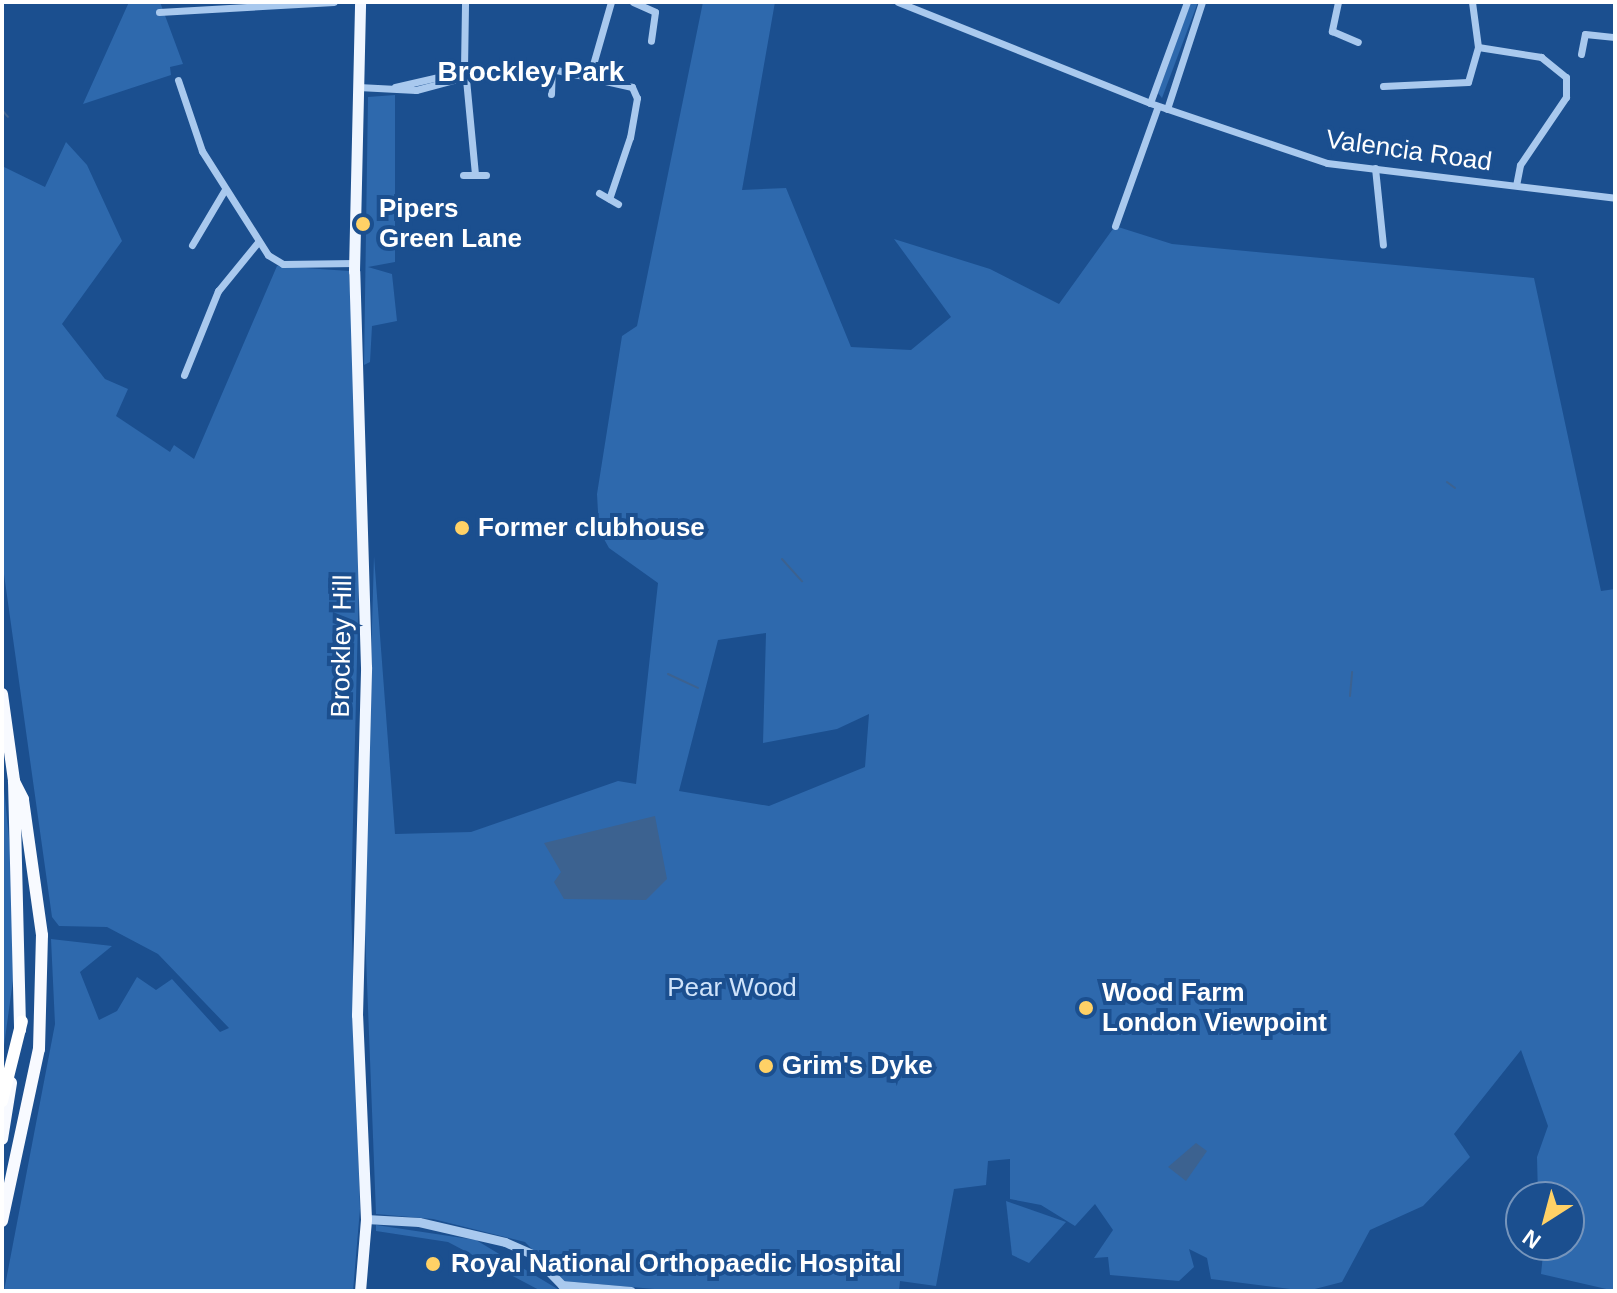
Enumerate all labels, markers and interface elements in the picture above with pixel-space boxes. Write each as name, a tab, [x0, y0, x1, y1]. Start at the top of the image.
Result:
district label: Brockley Park	[438, 55, 624, 89]
street label: Valencia Road	[1324, 124, 1494, 178]
place label: Pipers Green Lane	[379, 193, 522, 254]
marker: Pipers Green Lane	[354, 215, 372, 233]
place label: Former clubhouse	[478, 512, 705, 544]
marker: Former clubhouse	[453, 519, 471, 537]
street label: Brockley Hill	[325, 574, 359, 718]
park label: Pear Wood	[667, 972, 797, 1004]
place label: Wood Farm London Viewpoint	[1102, 977, 1327, 1038]
marker: Wood Farm London Viewpoint	[1077, 999, 1095, 1017]
place label: Grim's Dyke	[782, 1050, 933, 1082]
marker: Grim's Dyke	[757, 1057, 775, 1075]
north arrow	[1505, 1181, 1585, 1261]
text: N	[1518, 1224, 1546, 1254]
place label: Royal National Orthopaedic Hospital	[451, 1248, 902, 1280]
marker: Royal National Orthopaedic Hospital	[422, 1253, 444, 1275]

